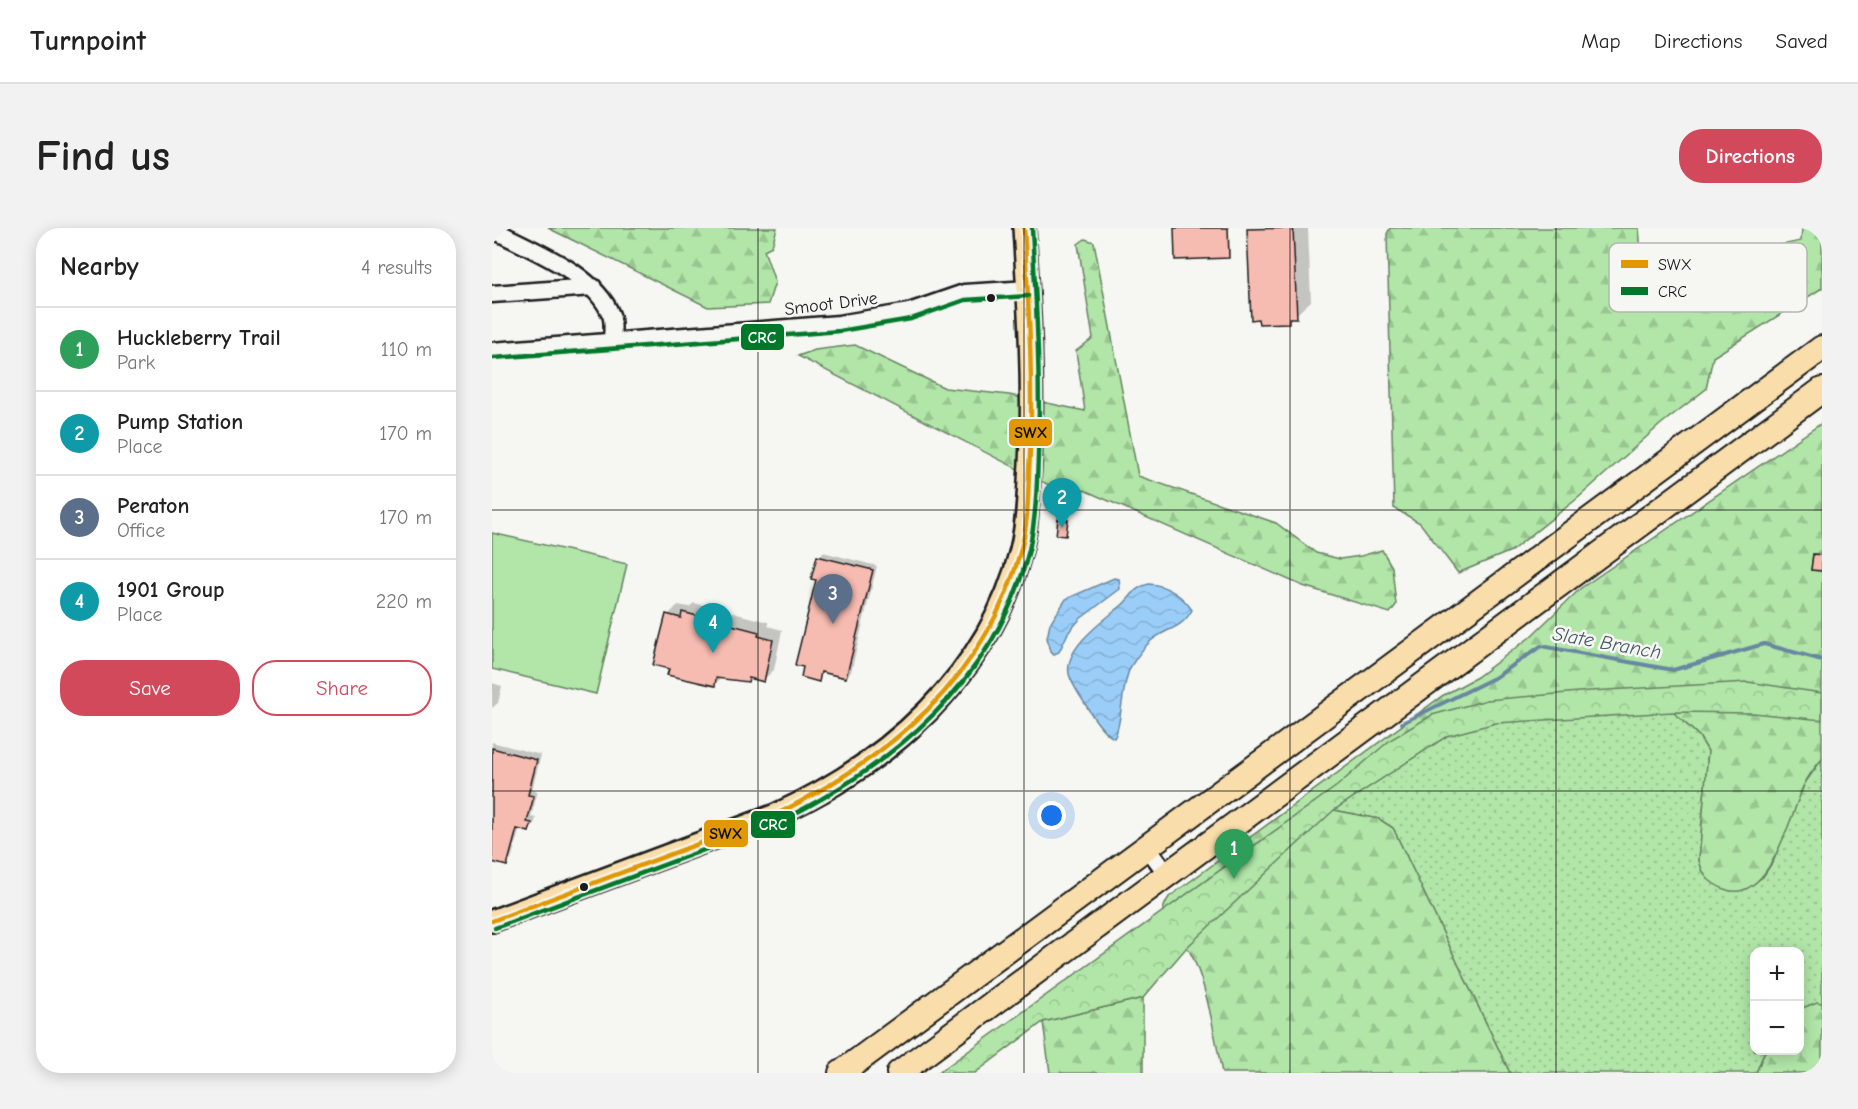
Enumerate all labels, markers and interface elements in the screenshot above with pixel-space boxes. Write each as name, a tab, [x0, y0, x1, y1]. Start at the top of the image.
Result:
text: Turnpoint	[30, 25, 146, 57]
text: Map	[1581, 29, 1621, 53]
text: Directions	[1654, 29, 1743, 53]
text: Saved	[1776, 29, 1828, 53]
button: Directions	[1679, 129, 1822, 183]
text: Find us	[36, 132, 170, 181]
legend	[1609, 243, 1807, 312]
text: Nearby	[60, 252, 139, 282]
text: 4 results	[361, 256, 432, 279]
text: SWX	[1658, 256, 1692, 274]
text: CRC	[1658, 283, 1687, 301]
street label: Smoot Drive	[783, 288, 879, 320]
unlabelled marker	[985, 292, 997, 304]
line badge: CRC	[740, 323, 785, 351]
text: Huckleberry Trail	[117, 325, 281, 351]
text: CRC	[748, 329, 777, 347]
text: 1	[76, 338, 83, 361]
text: 110 m	[381, 338, 432, 361]
text: Park	[117, 351, 155, 374]
text: Pump Station	[117, 409, 243, 435]
line badge: SWX	[1008, 418, 1053, 447]
text: 2	[75, 422, 84, 445]
text: 170 m	[379, 422, 432, 445]
text: SWX	[1014, 424, 1048, 442]
text: Place	[117, 435, 163, 458]
pin: 2	[1042, 478, 1082, 528]
text: Peraton	[117, 493, 189, 519]
text: 3	[75, 506, 84, 529]
text: 170 m	[379, 506, 432, 529]
text: Office	[117, 519, 165, 542]
pin: 3	[814, 574, 852, 624]
text: 1901 Group	[117, 577, 225, 603]
text: 4	[75, 590, 84, 613]
text: 220 m	[376, 590, 432, 613]
text: Place	[117, 603, 163, 626]
pin: 4	[694, 604, 732, 653]
water label: Slate Branch	[1551, 622, 1663, 664]
button: Save	[60, 660, 240, 716]
button: Share	[252, 660, 432, 716]
your location	[1037, 801, 1066, 830]
line badge: CRC	[750, 810, 796, 839]
text: CRC	[759, 816, 788, 834]
line badge: SWX	[703, 819, 749, 848]
text: SWX	[709, 825, 743, 843]
pin: 1	[1214, 830, 1254, 879]
unlabelled marker	[578, 881, 590, 893]
map controls	[1750, 947, 1804, 1055]
button: +	[1750, 947, 1804, 1001]
button: −	[1750, 1001, 1804, 1055]

